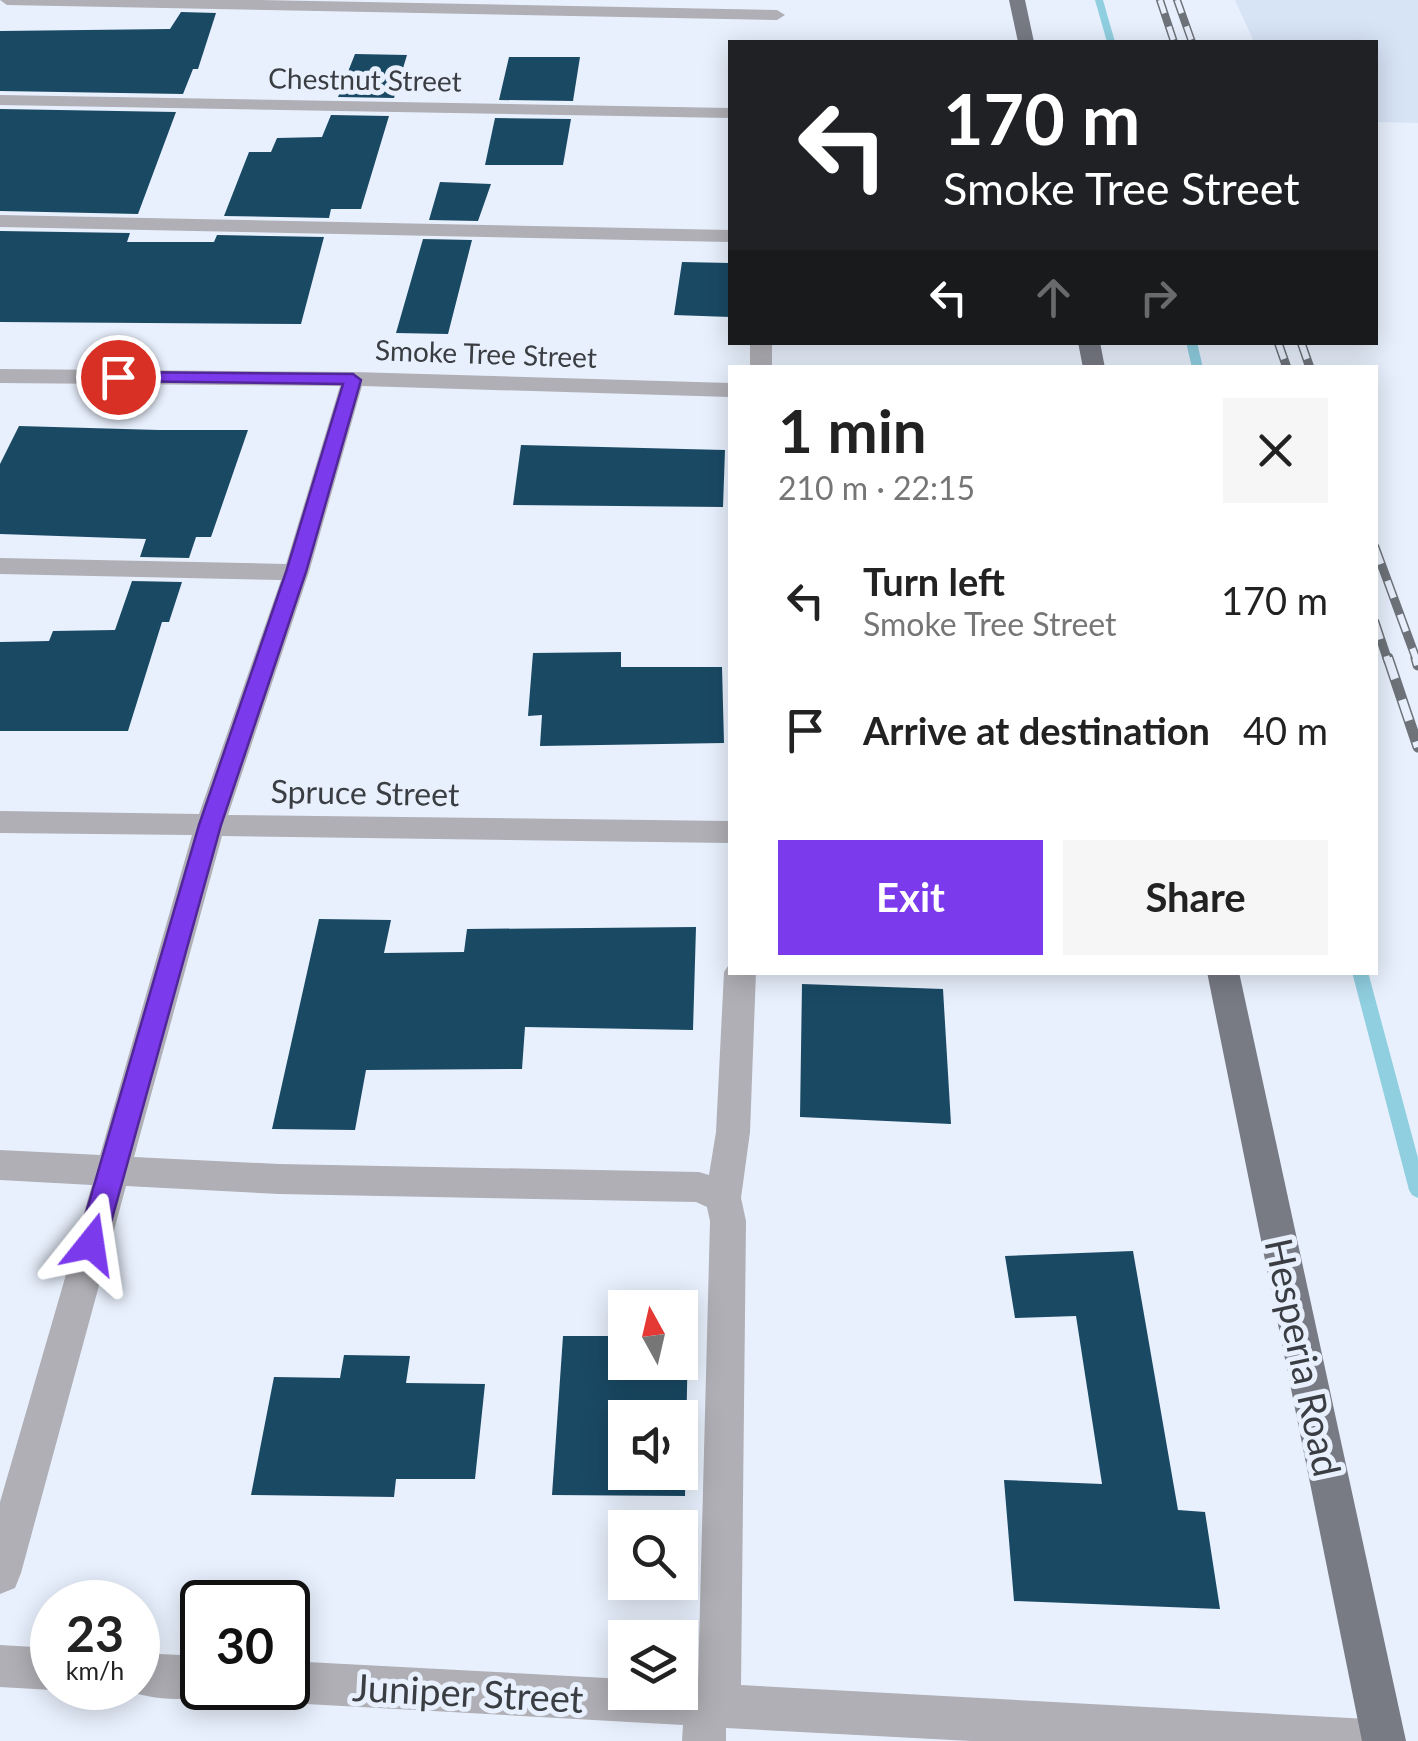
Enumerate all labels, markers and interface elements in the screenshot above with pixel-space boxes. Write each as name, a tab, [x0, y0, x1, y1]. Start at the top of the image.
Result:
street label: Chestnut Street	[268, 60, 462, 98]
text: 170 m	[943, 76, 1140, 160]
icon: left	[778, 80, 908, 210]
text: Smoke Tree Street	[943, 161, 1300, 215]
icon: left	[921, 270, 976, 325]
icon: ahead	[1026, 270, 1081, 325]
icon: right	[1131, 270, 1186, 325]
street label: Smoke Tree Street	[375, 332, 597, 374]
pin	[76, 335, 161, 420]
icon: arrive	[91, 350, 146, 405]
text: 1 min	[778, 394, 927, 466]
button: close	[1223, 398, 1328, 503]
text: 210 m · 22:15	[778, 468, 975, 507]
text: Turn left	[863, 558, 1005, 604]
icon: left	[778, 573, 833, 628]
text: 170 m	[1221, 577, 1328, 623]
text: Smoke Tree Street	[863, 604, 1117, 643]
icon: arrive	[778, 703, 833, 758]
text: Arrive at destination	[863, 707, 1210, 753]
text: 40 m	[1243, 707, 1328, 753]
street label: Spruce Street	[270, 771, 460, 813]
button: Exit	[778, 840, 1043, 955]
button: Share	[1063, 840, 1328, 955]
position arrow	[39, 1192, 143, 1296]
street label: Hesperia Road	[1256, 1234, 1352, 1480]
north arrow	[608, 1290, 698, 1380]
map controls	[608, 1290, 698, 1710]
button: sound	[608, 1400, 698, 1490]
button: search	[608, 1510, 698, 1600]
speed limit sign: 30	[180, 1580, 310, 1710]
text: 23	[66, 1603, 124, 1663]
button: layers	[608, 1620, 698, 1710]
text: km/h	[66, 1655, 124, 1685]
street label: Juniper Street	[351, 1663, 585, 1721]

